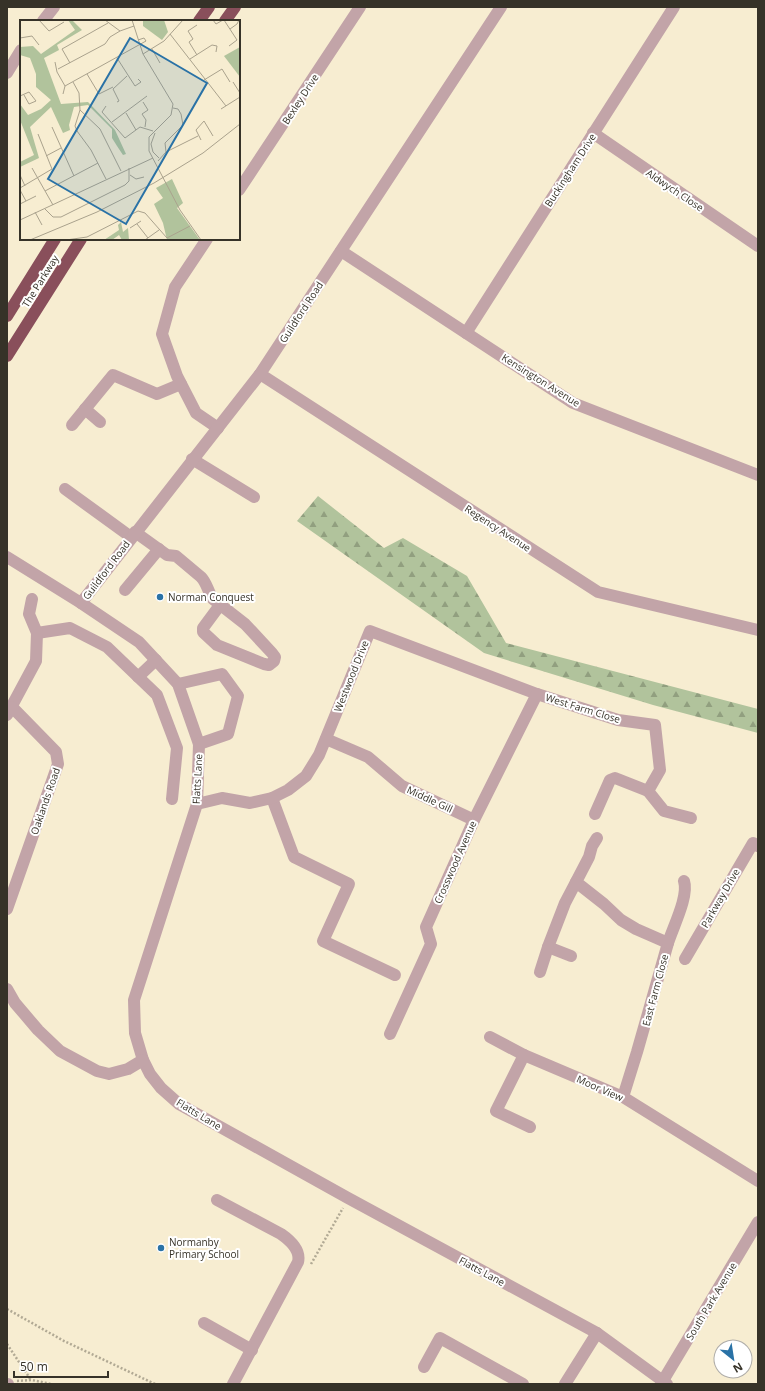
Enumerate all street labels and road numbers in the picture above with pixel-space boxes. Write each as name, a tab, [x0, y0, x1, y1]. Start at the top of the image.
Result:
street label: Bexley Drive	[278, 71, 322, 127]
street label: Buckingham Drive	[541, 130, 599, 209]
street label: Aldwych Close	[644, 166, 707, 215]
street label: The Parkway	[18, 251, 62, 310]
street label: Guildford Road	[276, 279, 326, 345]
street label: Kensington Avenue	[499, 350, 583, 410]
street label: Regency Avenue	[462, 501, 534, 555]
street label: Guildford Road	[79, 538, 133, 602]
street label: Westwood Drive	[330, 638, 372, 714]
street label: West Farm Close	[544, 690, 623, 726]
street label: Flatts Lane	[189, 753, 205, 804]
street label: Oaklands Road	[27, 766, 63, 836]
street label: Middle Gill	[405, 782, 455, 816]
street label: Crosswood Avenue	[430, 818, 480, 906]
street label: Parkway Drive	[697, 865, 743, 930]
street label: East Farm Close	[639, 952, 671, 1028]
street label: Moor View	[575, 1072, 626, 1105]
street label: Flatts Lane	[174, 1095, 224, 1133]
street label: Flatts Lane	[457, 1253, 508, 1289]
street label: South Park Avenue	[682, 1259, 740, 1342]

